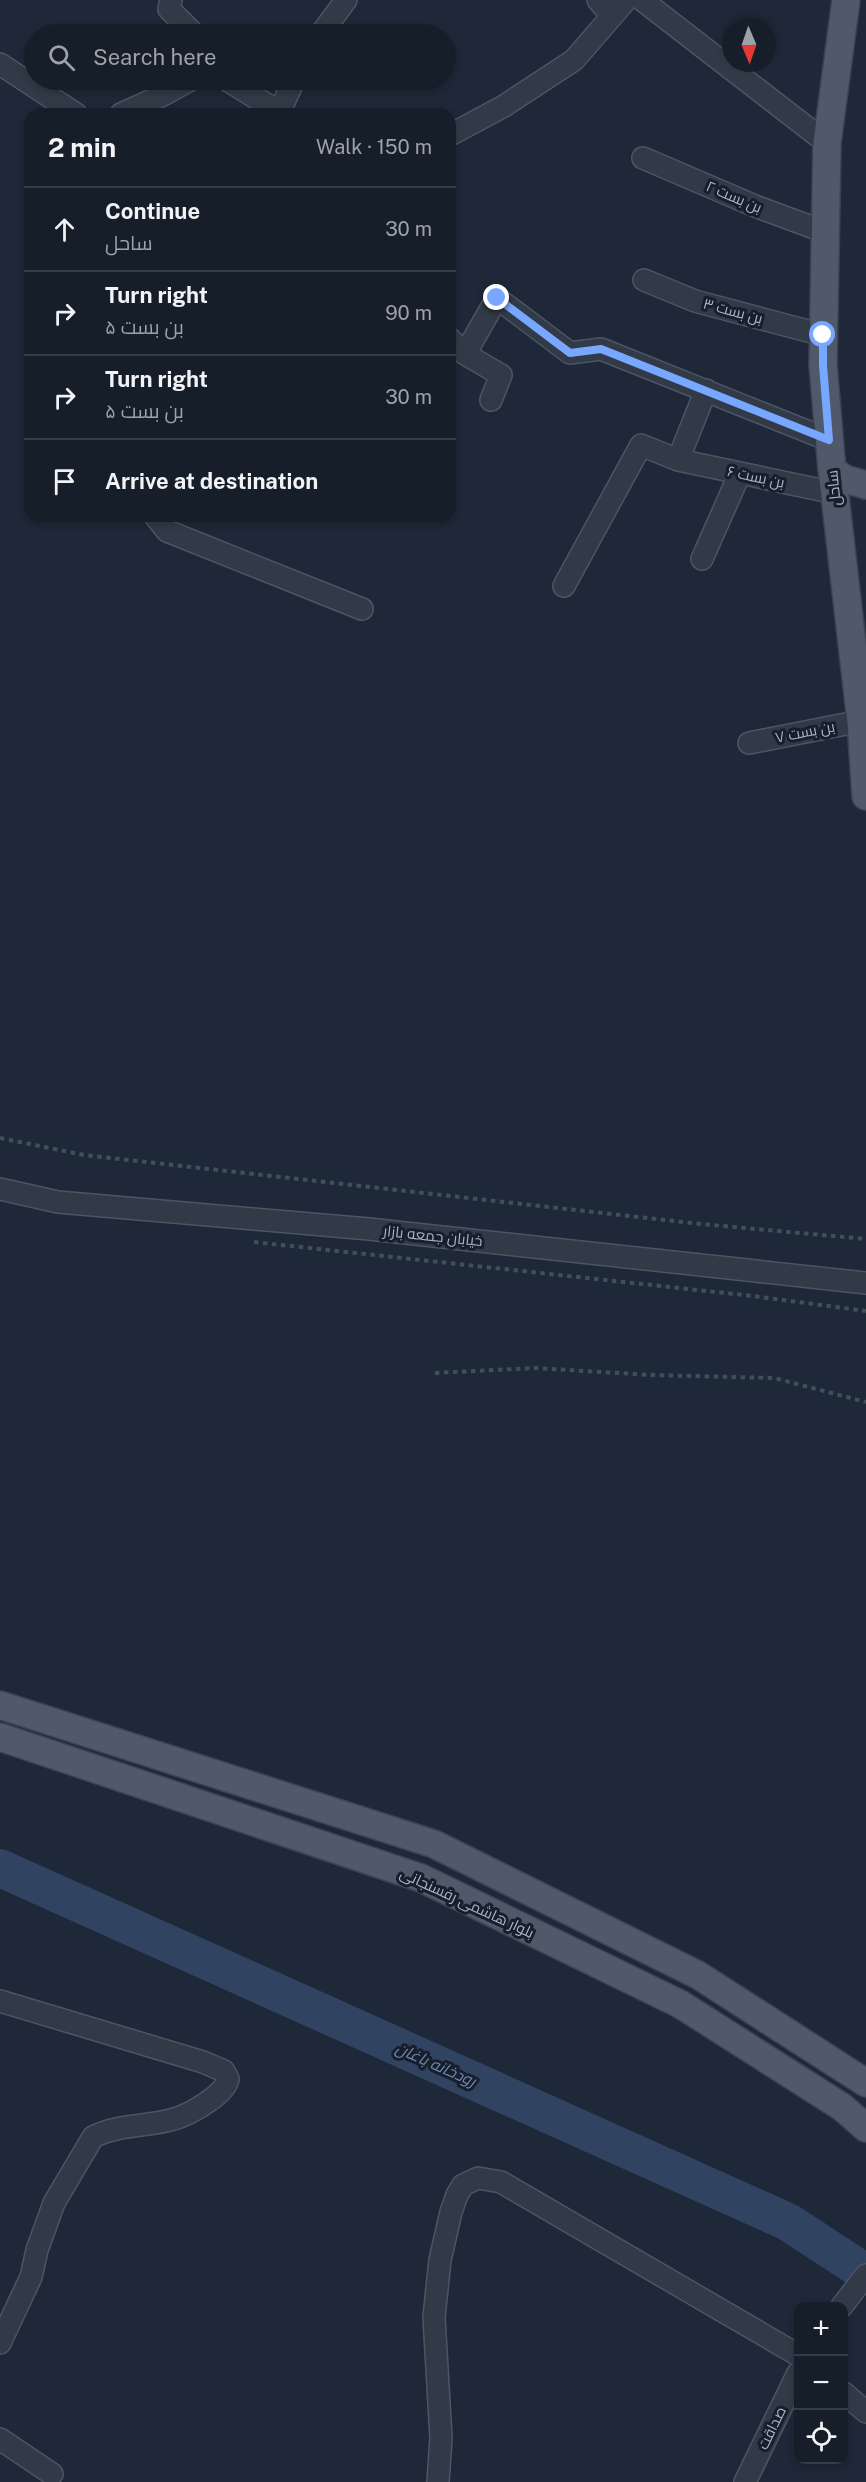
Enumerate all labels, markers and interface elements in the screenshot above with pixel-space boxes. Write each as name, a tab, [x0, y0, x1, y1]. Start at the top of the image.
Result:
north arrow	[722, 18, 776, 72]
search box	[24, 24, 456, 90]
icon: search	[45, 41, 78, 74]
text: Search here	[93, 44, 217, 70]
text: 2 min	[48, 132, 116, 163]
text: Walk · 150 m	[316, 135, 432, 159]
street label: بن بست ۲	[703, 177, 765, 218]
text: Continue	[105, 198, 200, 224]
icon: ahead	[48, 213, 81, 246]
text: 30 m	[385, 217, 432, 241]
text: ساحل	[105, 231, 153, 255]
text: Turn right	[105, 282, 208, 308]
route end	[483, 284, 509, 310]
street label: بن بست ۳	[701, 294, 765, 329]
icon: right	[48, 297, 81, 330]
text: 90 m	[385, 301, 432, 325]
text: بن بست ۵	[105, 315, 184, 339]
route start	[809, 321, 835, 347]
text: Turn right	[105, 366, 208, 392]
icon: right	[48, 381, 81, 414]
text: 30 m	[385, 385, 432, 409]
text: بن بست ۵	[105, 399, 184, 423]
street label: بن بست ۶	[725, 462, 786, 493]
icon: arrive	[48, 465, 81, 498]
text: Arrive at destination	[105, 468, 318, 494]
street label: ساحل	[823, 469, 846, 507]
street label: بن بست ۷	[774, 717, 837, 748]
street label: خیابان جمعه بازار	[381, 1222, 484, 1251]
street label: بلوار هاشمی رفسنجانی	[397, 1864, 537, 1943]
water label: رودخانه باغان	[393, 2038, 480, 2091]
map controls	[794, 2302, 848, 2464]
button: +	[794, 2302, 848, 2356]
button: −	[794, 2356, 848, 2410]
street label: صداقت	[754, 2404, 789, 2452]
button: locate	[794, 2410, 848, 2464]

